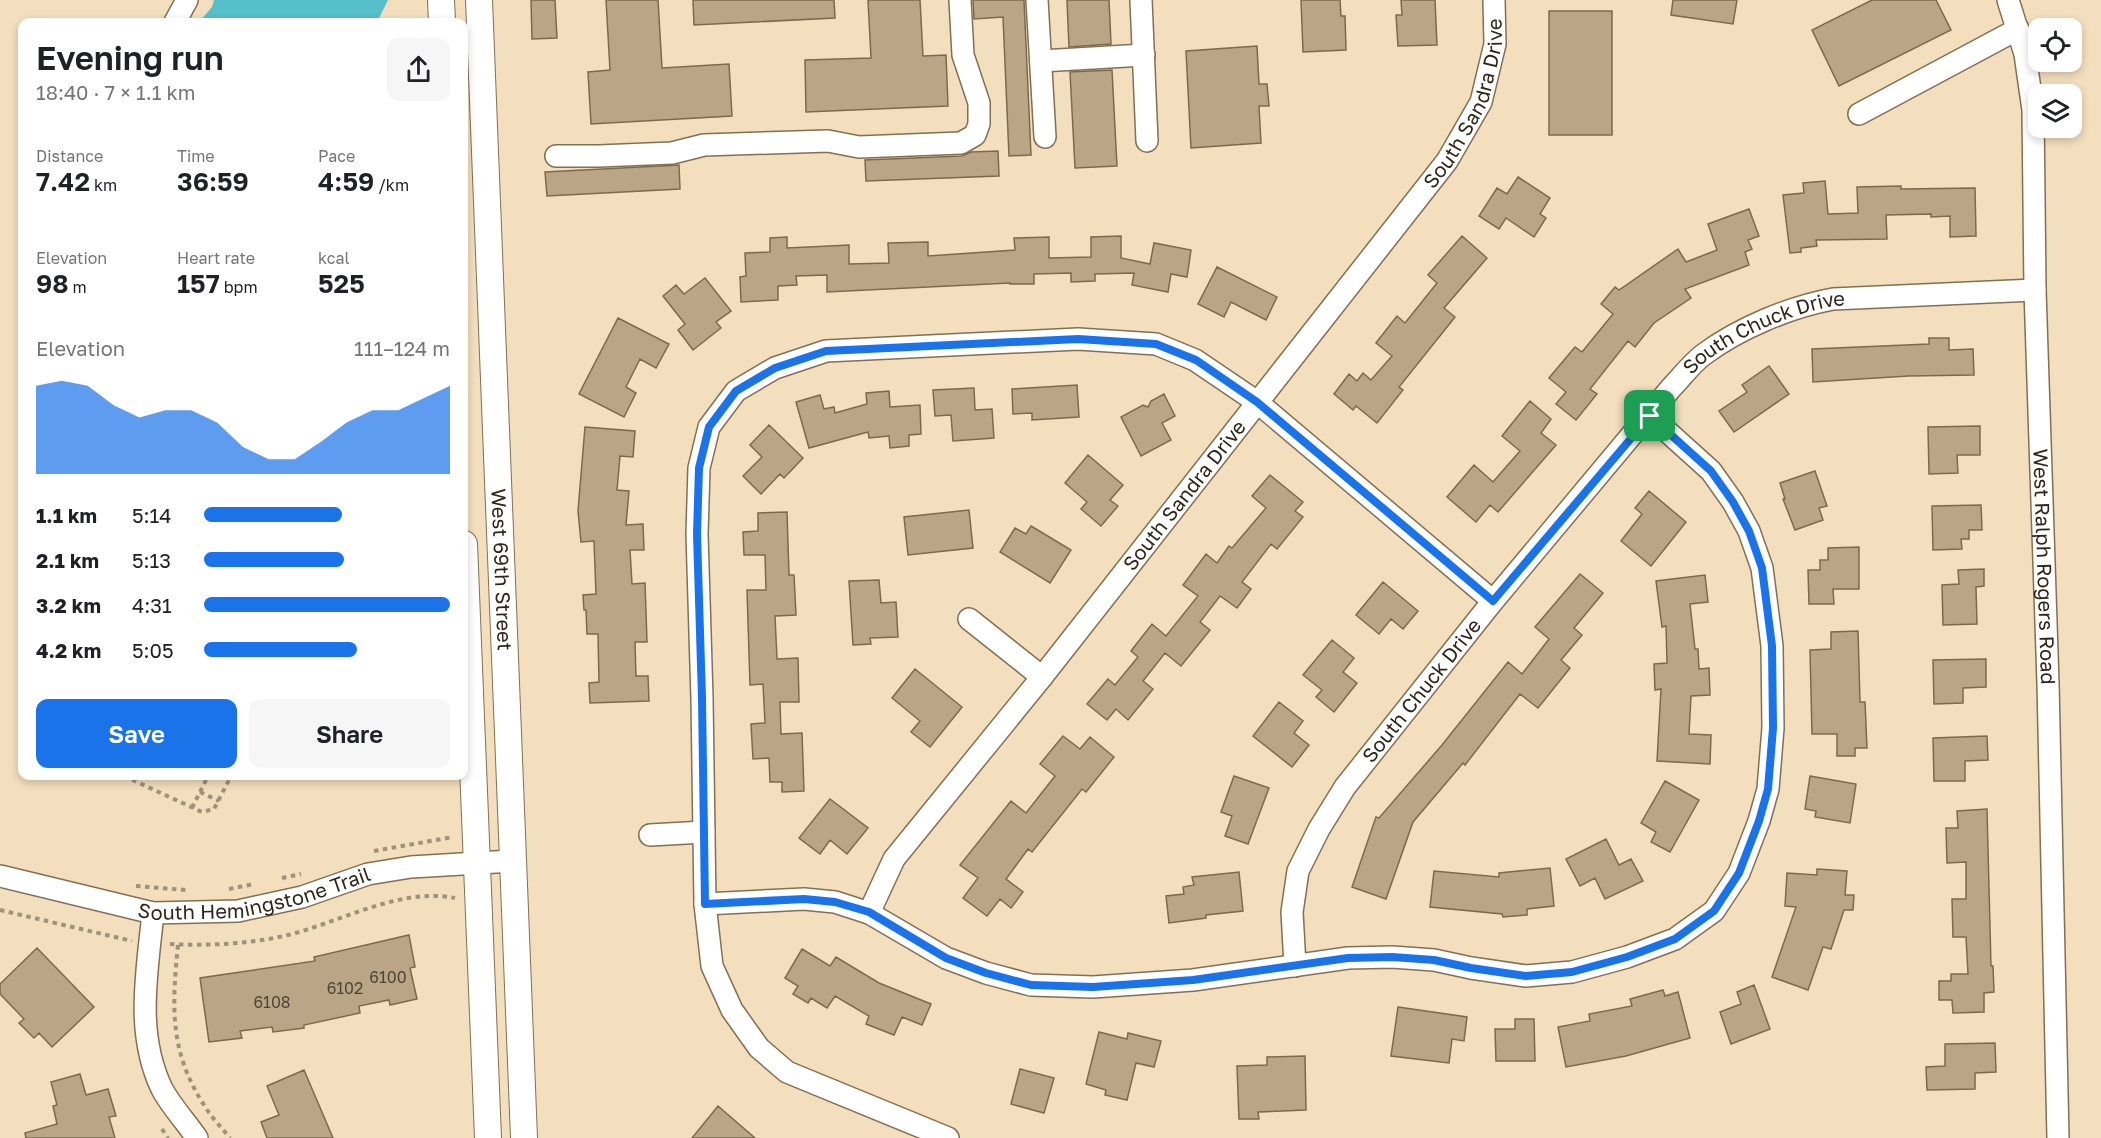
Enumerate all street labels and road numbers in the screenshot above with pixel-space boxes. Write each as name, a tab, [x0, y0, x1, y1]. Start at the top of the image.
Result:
street label: South Sandra Drive	[1417, 18, 1506, 192]
street label: South Chuck Drive	[1677, 285, 1845, 378]
street label: South Sandra Drive	[1117, 415, 1250, 575]
street label: West Ralph Rogers Road	[2029, 448, 2061, 685]
street label: West 69th Street	[487, 488, 518, 651]
street label: South Chuck Drive	[1356, 613, 1485, 767]
street label: South Hemingstone Trail	[136, 861, 373, 924]

